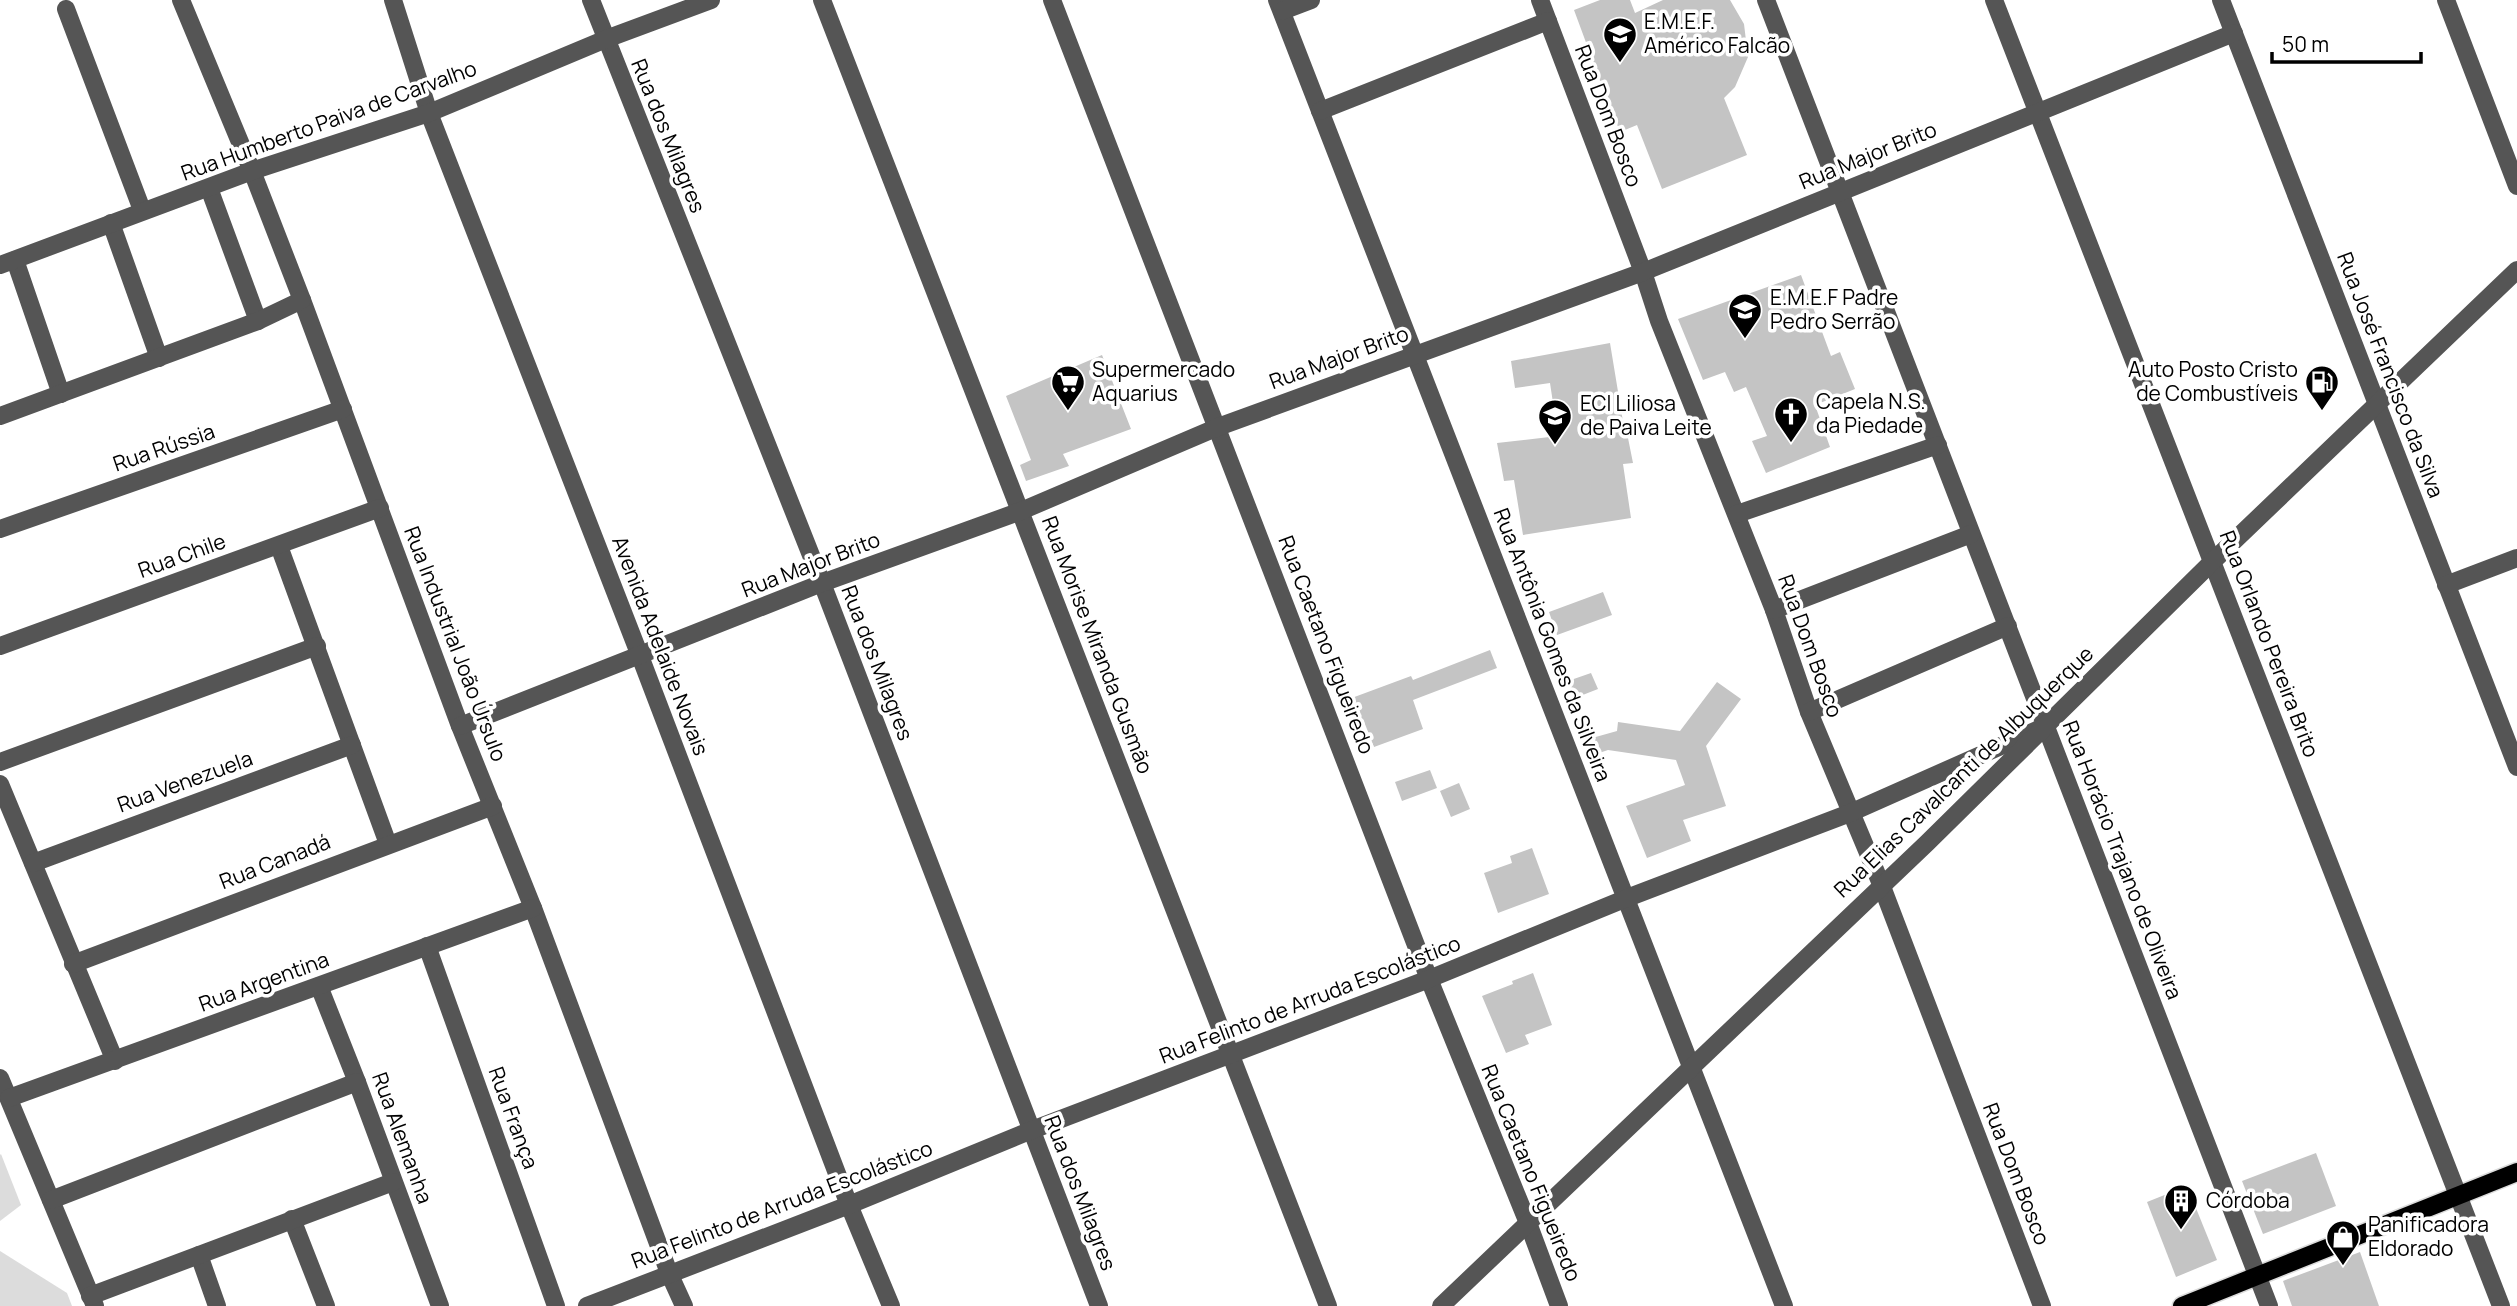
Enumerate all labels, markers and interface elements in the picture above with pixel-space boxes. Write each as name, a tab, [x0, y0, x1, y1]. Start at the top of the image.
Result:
place label: E.M.E.F. Américo Falcão	[1644, 7, 1790, 59]
school or university icon: E.M.E.F. Américo Falcão	[1601, 15, 1639, 64]
scale bar	[2272, 21, 2421, 65]
text: 50 m	[2282, 30, 2329, 58]
street label: Rua Dom Bosco	[1569, 41, 1649, 191]
street label: Rua Humberto Paiva de Carvalho	[177, 53, 480, 187]
street label: Rua dos Milagres	[625, 54, 713, 217]
street label: Rua Major Brito	[1795, 115, 1941, 195]
street label: Rua José Francisco da Silva	[2331, 248, 2451, 501]
place label: E.M.E.F Padre Pedro Serrão	[1770, 283, 1898, 335]
school or university icon: E.M.E.F Padre Pedro Serrão	[1726, 291, 1764, 340]
street label: Rua Major Brito	[1265, 319, 1412, 395]
place label: Supermercado Aquarius	[1092, 355, 1235, 407]
place label: Auto Posto Cristo de Combustíveis	[2128, 355, 2298, 407]
supermarket icon: Supermercado Aquarius	[1049, 363, 1087, 412]
fuel station icon: Auto Posto Cristo de Combustíveis	[2303, 363, 2341, 412]
place label: Capela N.S. da Piedade	[1816, 387, 1926, 439]
place label: ECI Liliosa de Paiva Leite	[1580, 389, 1712, 441]
church icon: Capela N.S. da Piedade	[1772, 395, 1810, 444]
school or university icon: ECI Liliosa de Paiva Leite	[1536, 397, 1574, 446]
street label: Rua Rússia	[109, 417, 218, 478]
street label: Rua Antônia Gomes da Silveira	[1488, 504, 1618, 785]
street label: Rua Morise Miranda Gusmão	[1036, 512, 1160, 778]
street label: Rua Industrial João Úrsulo	[398, 522, 514, 765]
street label: Rua Major Brito	[737, 525, 884, 603]
street label: Rua Chile	[134, 526, 229, 584]
street label: Rua Orlando Pereira Brito	[2214, 526, 2326, 761]
street label: Rua Caetano Figueiredo	[1272, 531, 1382, 758]
street label: Avenida Adelaide Novais	[606, 532, 716, 759]
street label: Rua Dom Bosco	[1772, 570, 1850, 721]
street label: Rua dos Milagres	[836, 581, 920, 744]
street label: Rua Elias Cavalcanti de Albuquerque	[1828, 640, 2099, 903]
street label: Rua Horácio Trajano de Oliveira	[2057, 716, 2189, 1003]
street label: Rua Venezuela	[113, 744, 256, 819]
street label: Rua Canadá	[215, 827, 334, 895]
street label: Rua Felinto de Arruda Escolástico	[1155, 929, 1464, 1070]
street label: Rua Argentina	[195, 945, 333, 1018]
street label: Rua Caetano Figueiredo	[1476, 1060, 1588, 1285]
street label: Rua França	[483, 1063, 545, 1173]
street label: Rua Alemanha	[366, 1068, 440, 1207]
street label: Rua Dom Bosco	[1977, 1099, 2057, 1249]
street label: Rua dos Milagres	[1039, 1111, 1123, 1274]
street label: Rua Felinto de Arruda Escolástico	[627, 1134, 936, 1275]
building icon: Córdoba	[2162, 1182, 2200, 1231]
place label: Córdoba	[2206, 1186, 2290, 1214]
place label: Panificadora Eldorado	[2368, 1210, 2489, 1262]
shop icon: Panificadora Eldorado	[2324, 1218, 2362, 1267]

